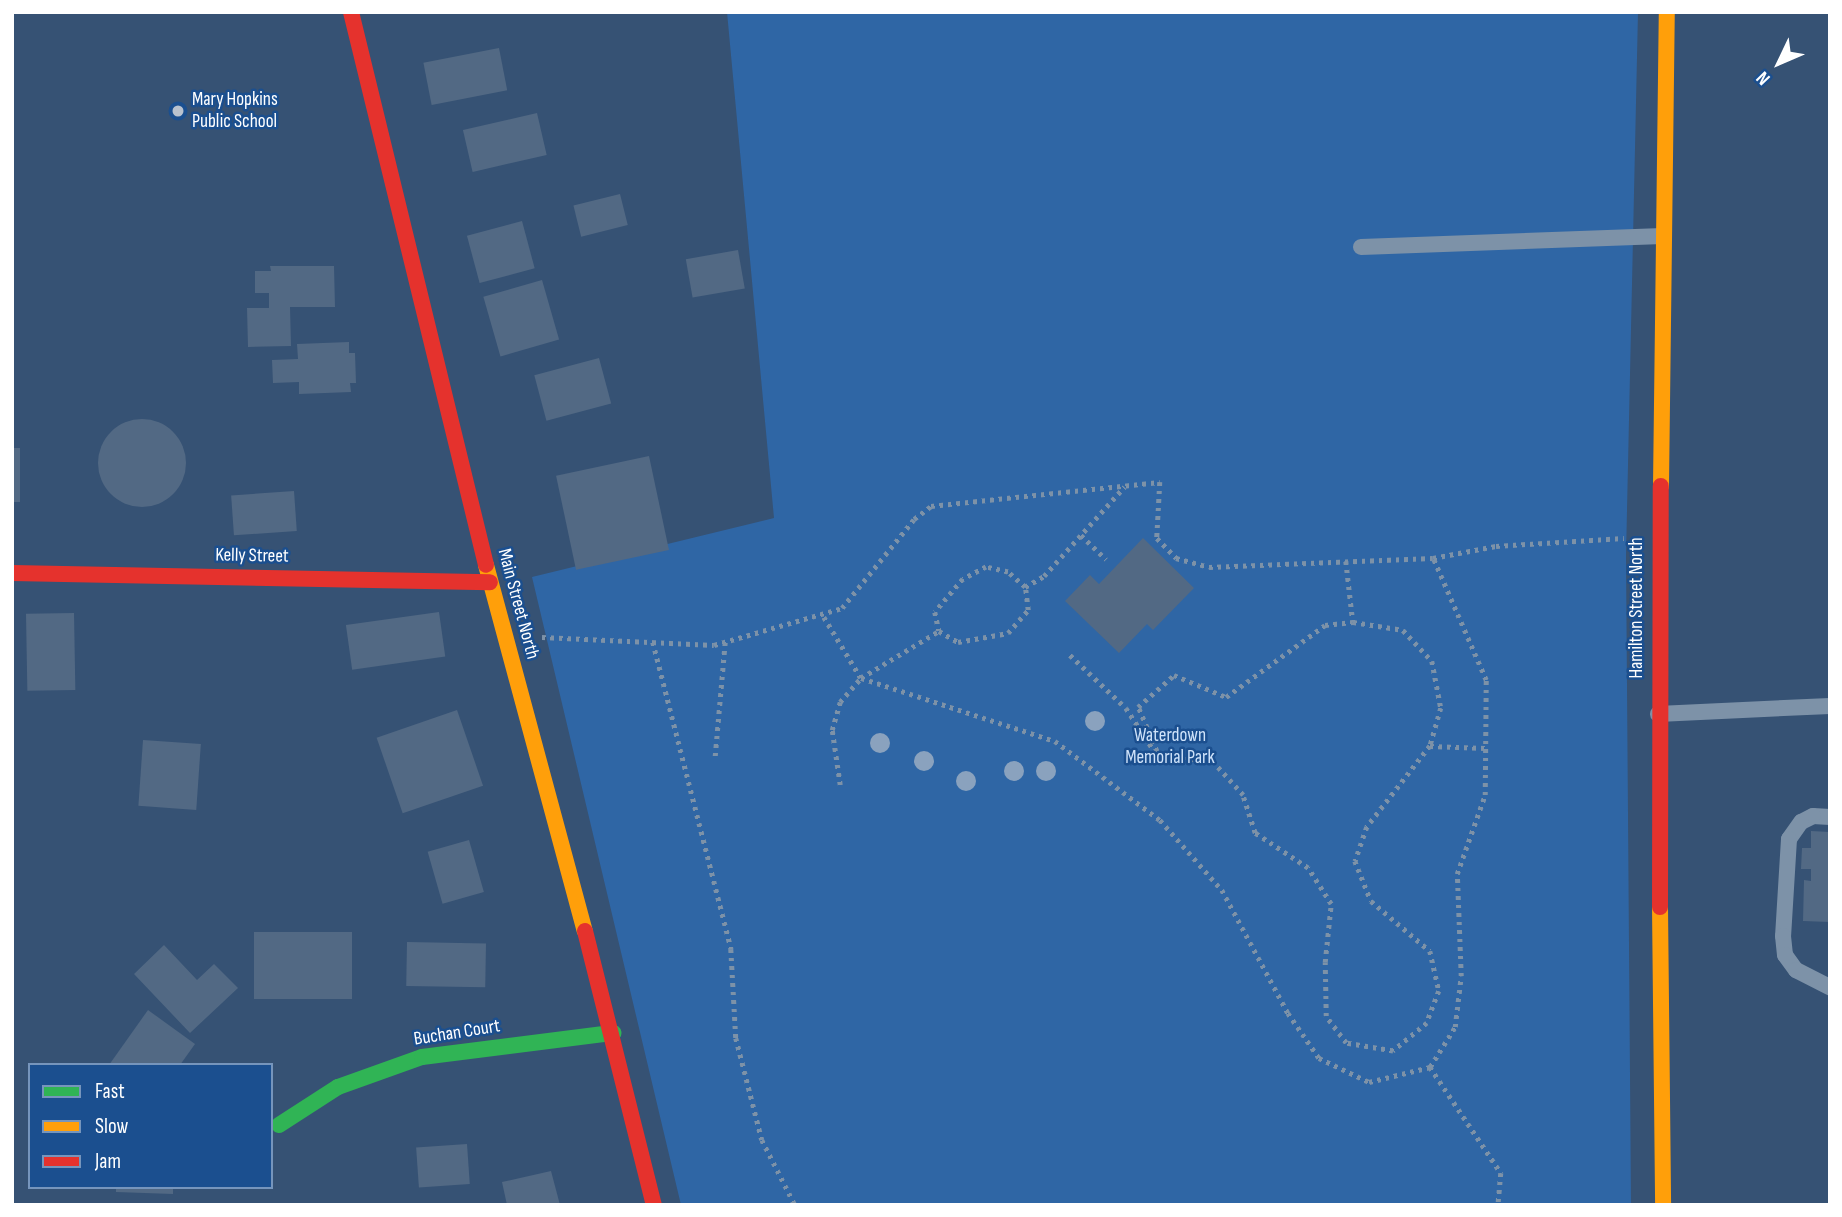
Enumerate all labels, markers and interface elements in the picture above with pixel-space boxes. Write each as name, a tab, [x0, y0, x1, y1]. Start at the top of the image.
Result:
north arrow	[1744, 28, 1814, 98]
text: N	[1752, 66, 1775, 90]
place label: Mary Hopkins Public School	[192, 89, 278, 133]
marker: Mary Hopkins Public School	[170, 103, 186, 119]
street label: Hamilton Street North	[1626, 537, 1648, 679]
street label: Kelly Street	[215, 544, 289, 568]
street label: Main Street North	[492, 546, 544, 662]
park label: Waterdown Memorial Park	[1125, 725, 1215, 769]
street label: Buchan Court	[412, 1015, 502, 1051]
legend	[28, 1063, 273, 1189]
text: Fast	[95, 1079, 125, 1104]
text: Slow	[95, 1114, 128, 1139]
text: Jam	[95, 1149, 121, 1174]

